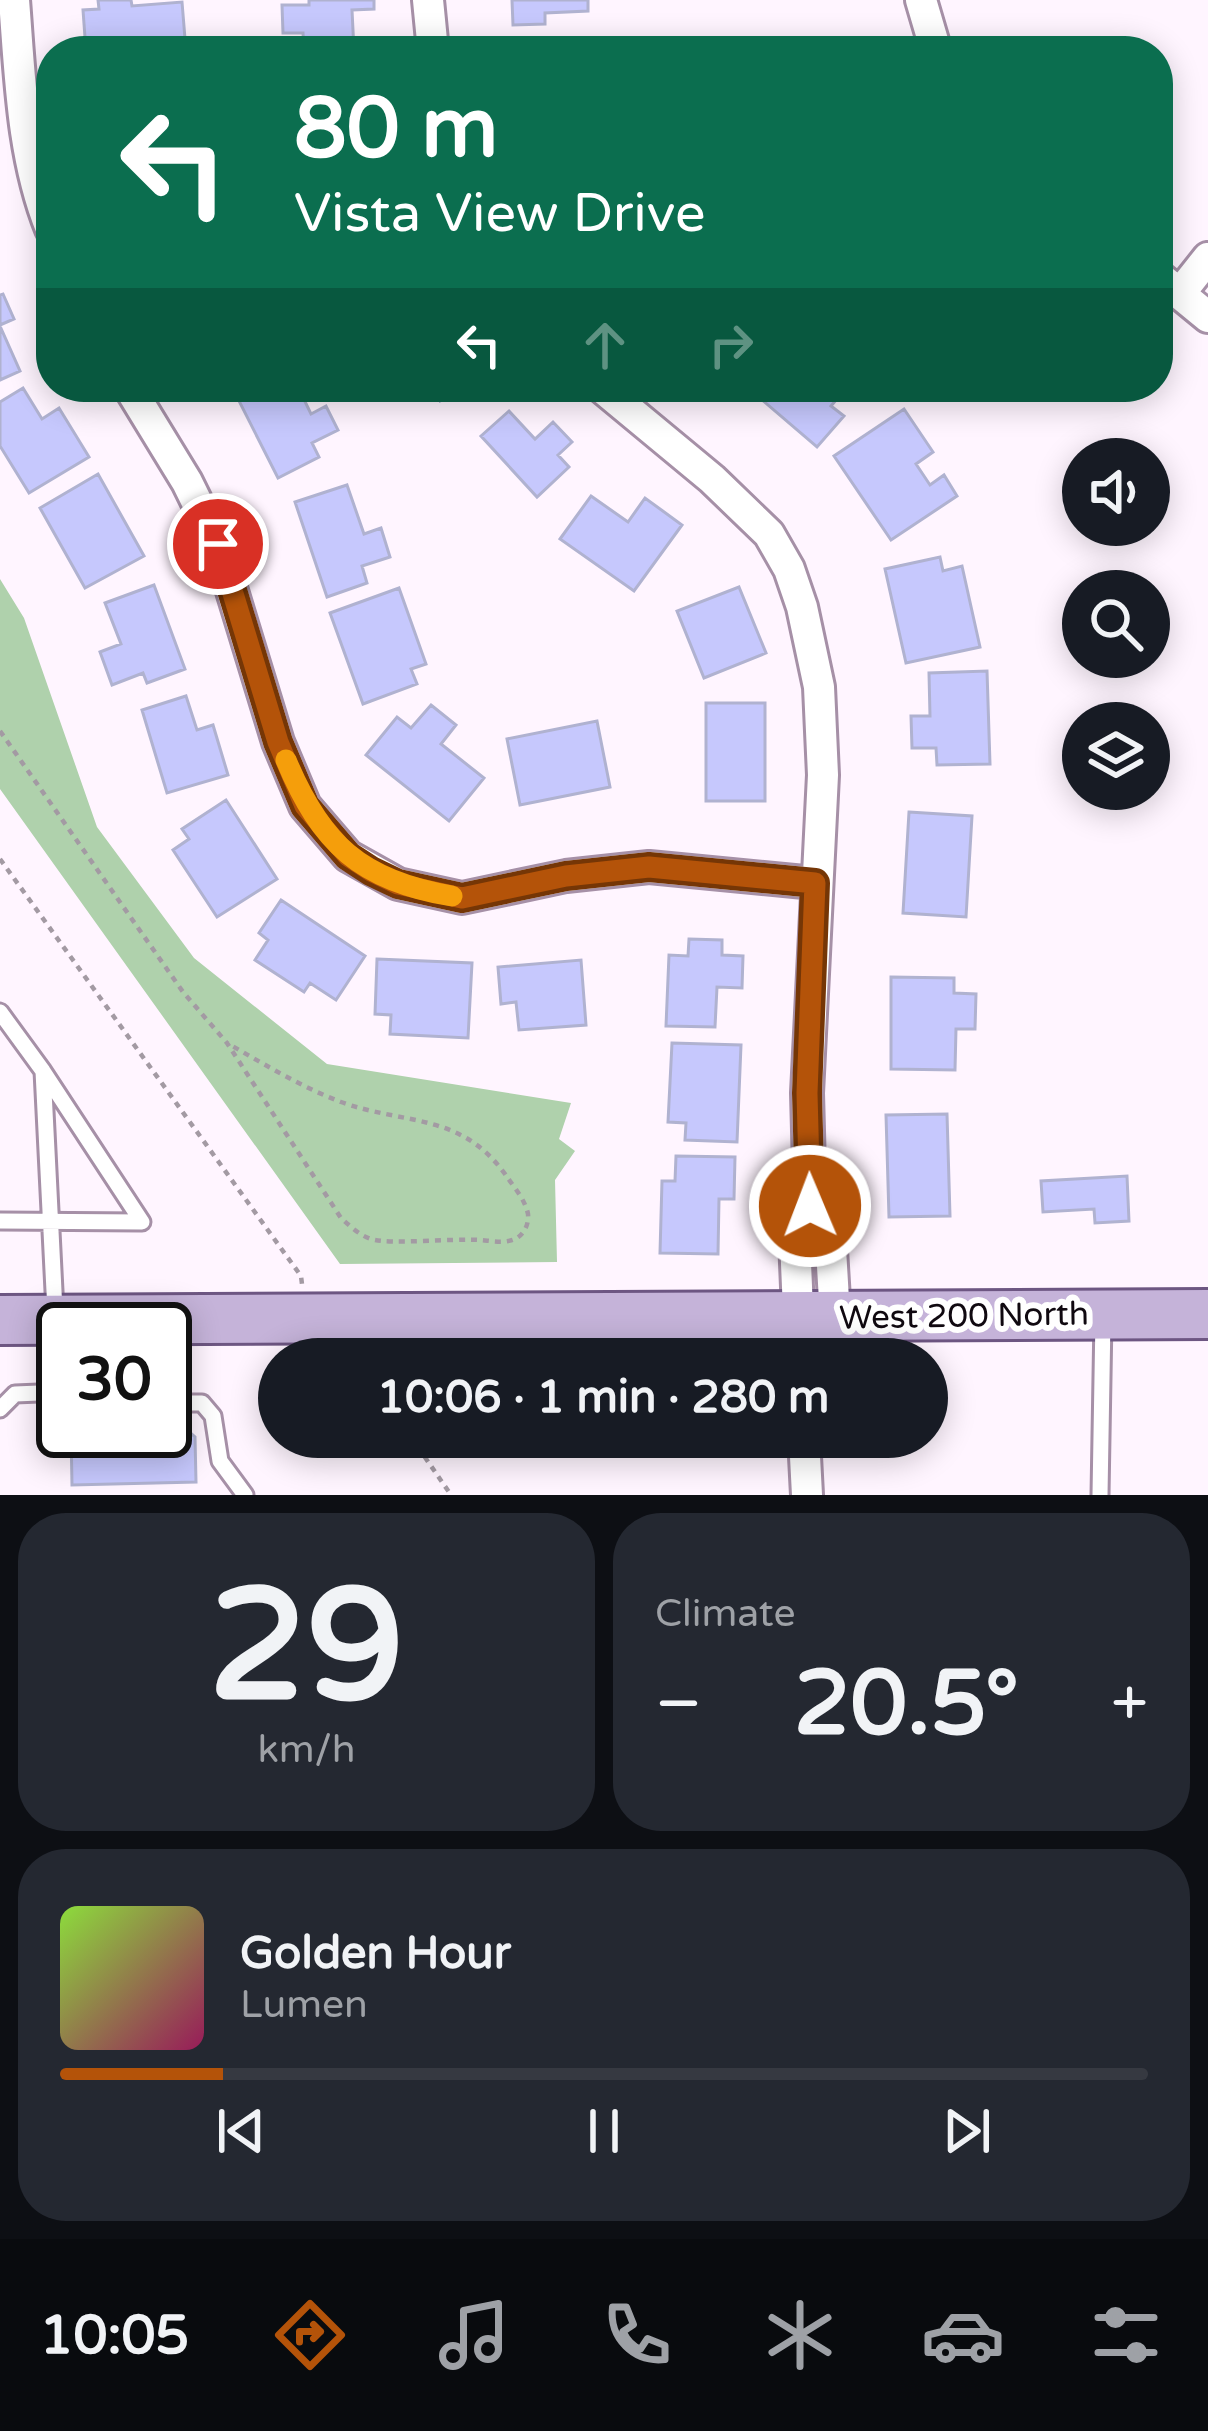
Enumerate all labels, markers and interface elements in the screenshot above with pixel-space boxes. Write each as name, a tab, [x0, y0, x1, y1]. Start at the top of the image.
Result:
text: 80 m	[294, 79, 498, 180]
icon: left	[96, 84, 252, 240]
text: Vista View Drive	[294, 181, 706, 246]
icon: left	[446, 312, 512, 378]
icon: ahead	[572, 312, 638, 378]
icon: right	[698, 312, 764, 378]
map controls	[1062, 438, 1170, 810]
button: sound	[1062, 438, 1170, 546]
pin	[167, 493, 269, 595]
icon: arrive	[185, 511, 251, 577]
button: search	[1062, 570, 1170, 678]
button: layers	[1062, 702, 1170, 810]
position arrow	[747, 1143, 873, 1269]
street label: West 200 North	[839, 1294, 1089, 1338]
speed limit sign: 30	[36, 1302, 192, 1458]
text: 10:06 · 1 min · 280 m	[377, 1371, 829, 1425]
text: 29	[209, 1554, 404, 1742]
text: Climate	[655, 1590, 795, 1637]
text: 20.5°	[794, 1650, 1019, 1759]
text: −	[655, 1664, 702, 1744]
text: +	[1111, 1664, 1148, 1744]
text: km/h	[257, 1726, 356, 1773]
text: Golden Hour	[240, 1927, 511, 1981]
text: Lumen	[240, 1981, 368, 2028]
icon: previous	[208, 2098, 274, 2164]
icon: pause	[571, 2098, 637, 2164]
icon: next	[934, 2098, 1000, 2164]
icon: directions	[268, 2293, 352, 2377]
icon: music	[432, 2293, 516, 2377]
icon: phone	[595, 2293, 679, 2377]
icon: climate	[758, 2293, 842, 2377]
icon: car	[921, 2293, 1005, 2377]
icon: filters	[1084, 2293, 1168, 2377]
text: 10:05	[40, 2303, 189, 2368]

